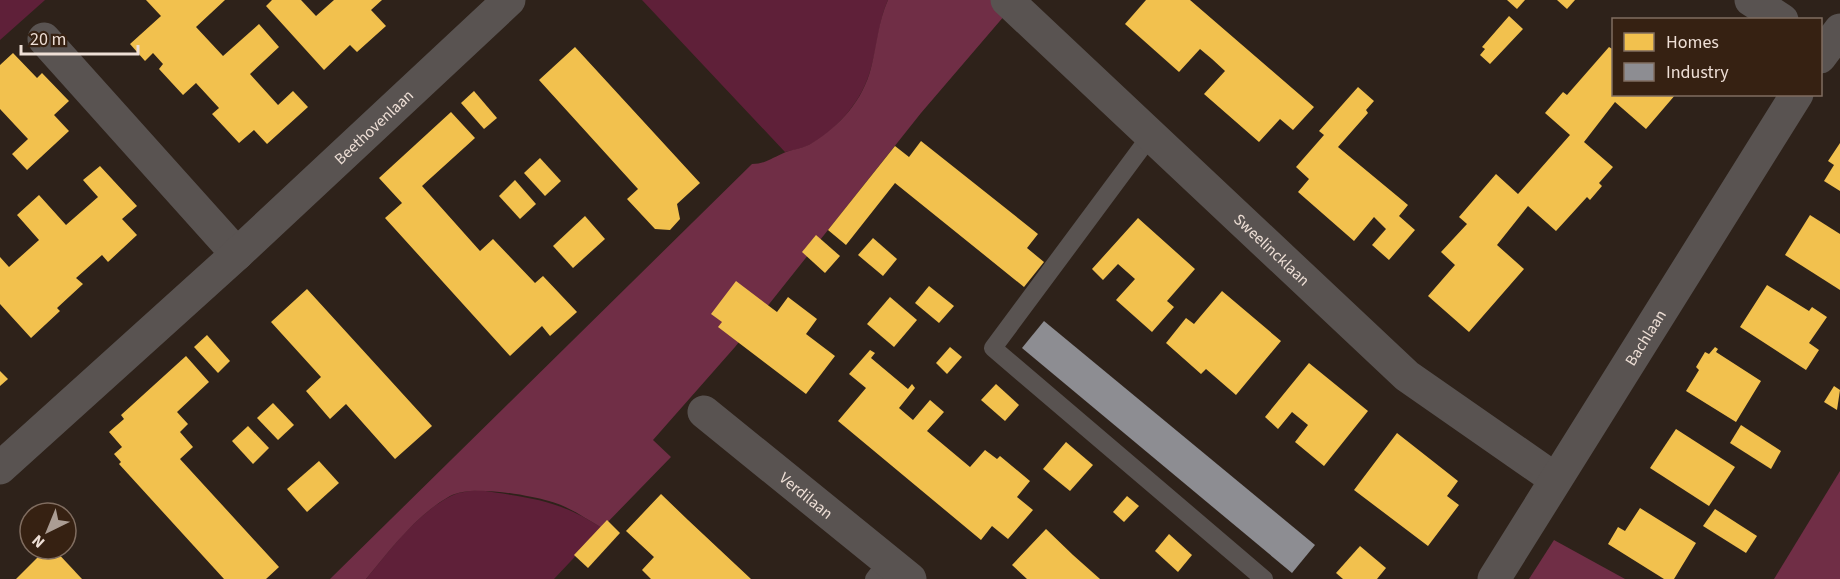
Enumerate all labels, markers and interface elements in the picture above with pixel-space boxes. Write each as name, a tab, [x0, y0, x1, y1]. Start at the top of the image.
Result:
scale bar	[21, 18, 138, 56]
legend	[1612, 18, 1822, 96]
text: 20 m	[30, 27, 66, 52]
text: Homes	[1666, 30, 1719, 55]
text: Industry	[1666, 60, 1729, 85]
street label: Beethovenlaan	[330, 85, 419, 170]
street label: Sweelincklaan	[1229, 209, 1314, 291]
street label: Bachlaan	[1620, 305, 1672, 370]
street label: Verdilaan	[774, 467, 837, 524]
north arrow	[18, 501, 78, 561]
text: N	[27, 530, 50, 553]

